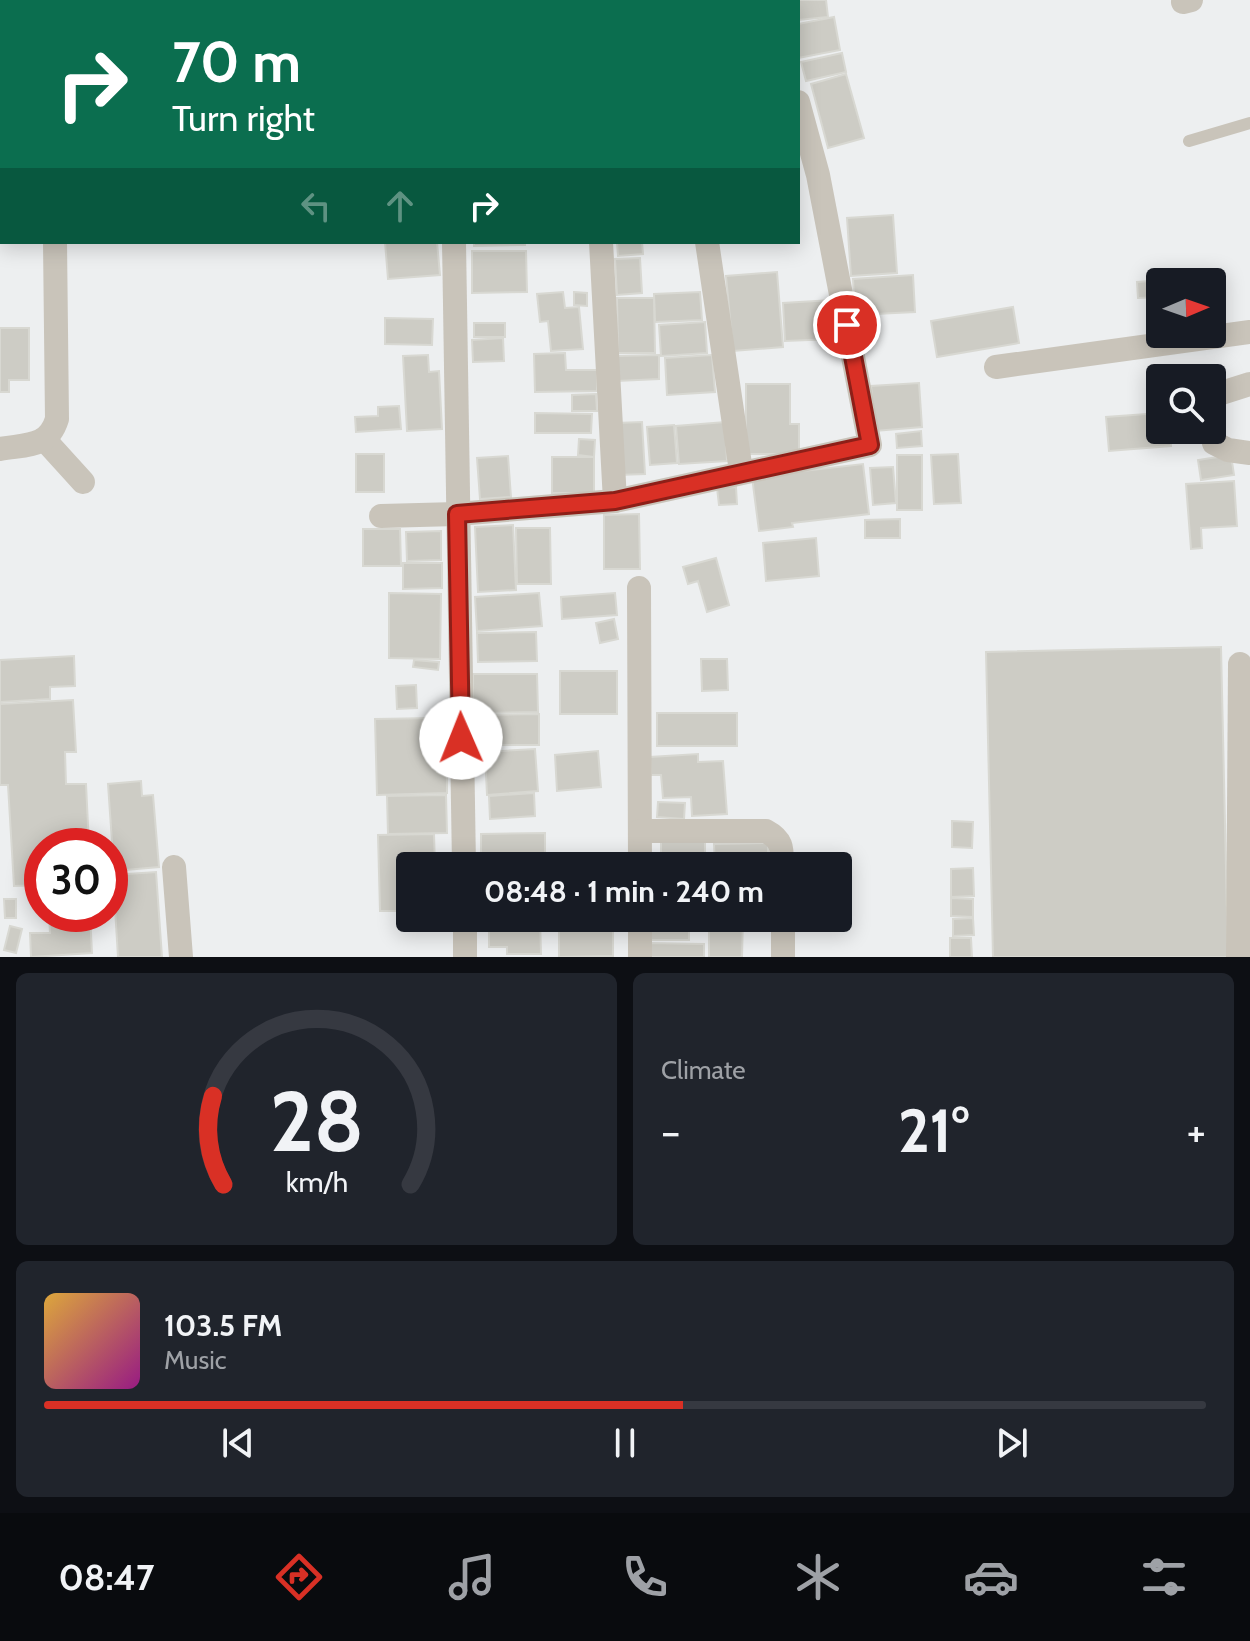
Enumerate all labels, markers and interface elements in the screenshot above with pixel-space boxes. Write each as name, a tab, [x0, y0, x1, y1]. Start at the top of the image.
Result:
text: 70 m	[172, 28, 301, 96]
icon: right	[40, 32, 144, 136]
text: Turn right	[172, 96, 315, 140]
icon: left	[294, 184, 338, 228]
icon: ahead	[378, 184, 422, 228]
icon: right	[462, 184, 506, 228]
north arrow	[1146, 268, 1226, 348]
map controls	[1146, 268, 1226, 444]
pin	[813, 291, 881, 359]
icon: arrive	[825, 303, 869, 347]
button: search	[1146, 364, 1226, 444]
position arrow	[419, 696, 503, 780]
speed limit sign: 30	[24, 828, 128, 932]
text: 08:48 · 1 min · 240 m	[484, 873, 764, 910]
text: Climate	[661, 1054, 746, 1086]
text: 28	[269, 1071, 364, 1172]
text: 21°	[898, 1094, 969, 1167]
text: −	[661, 1105, 680, 1158]
text: +	[1187, 1105, 1206, 1158]
text: km/h	[285, 1164, 348, 1199]
text: 103.5 FM	[164, 1307, 282, 1344]
text: Music	[164, 1344, 227, 1376]
icon: previous	[216, 1421, 260, 1465]
icon: pause	[603, 1421, 647, 1465]
icon: next	[990, 1421, 1034, 1465]
icon: directions	[271, 1549, 327, 1605]
icon: music	[444, 1549, 500, 1605]
icon: phone	[617, 1549, 673, 1605]
icon: climate	[790, 1549, 846, 1605]
icon: car	[963, 1549, 1019, 1605]
icon: filters	[1136, 1549, 1192, 1605]
text: 08:47	[58, 1555, 154, 1599]

